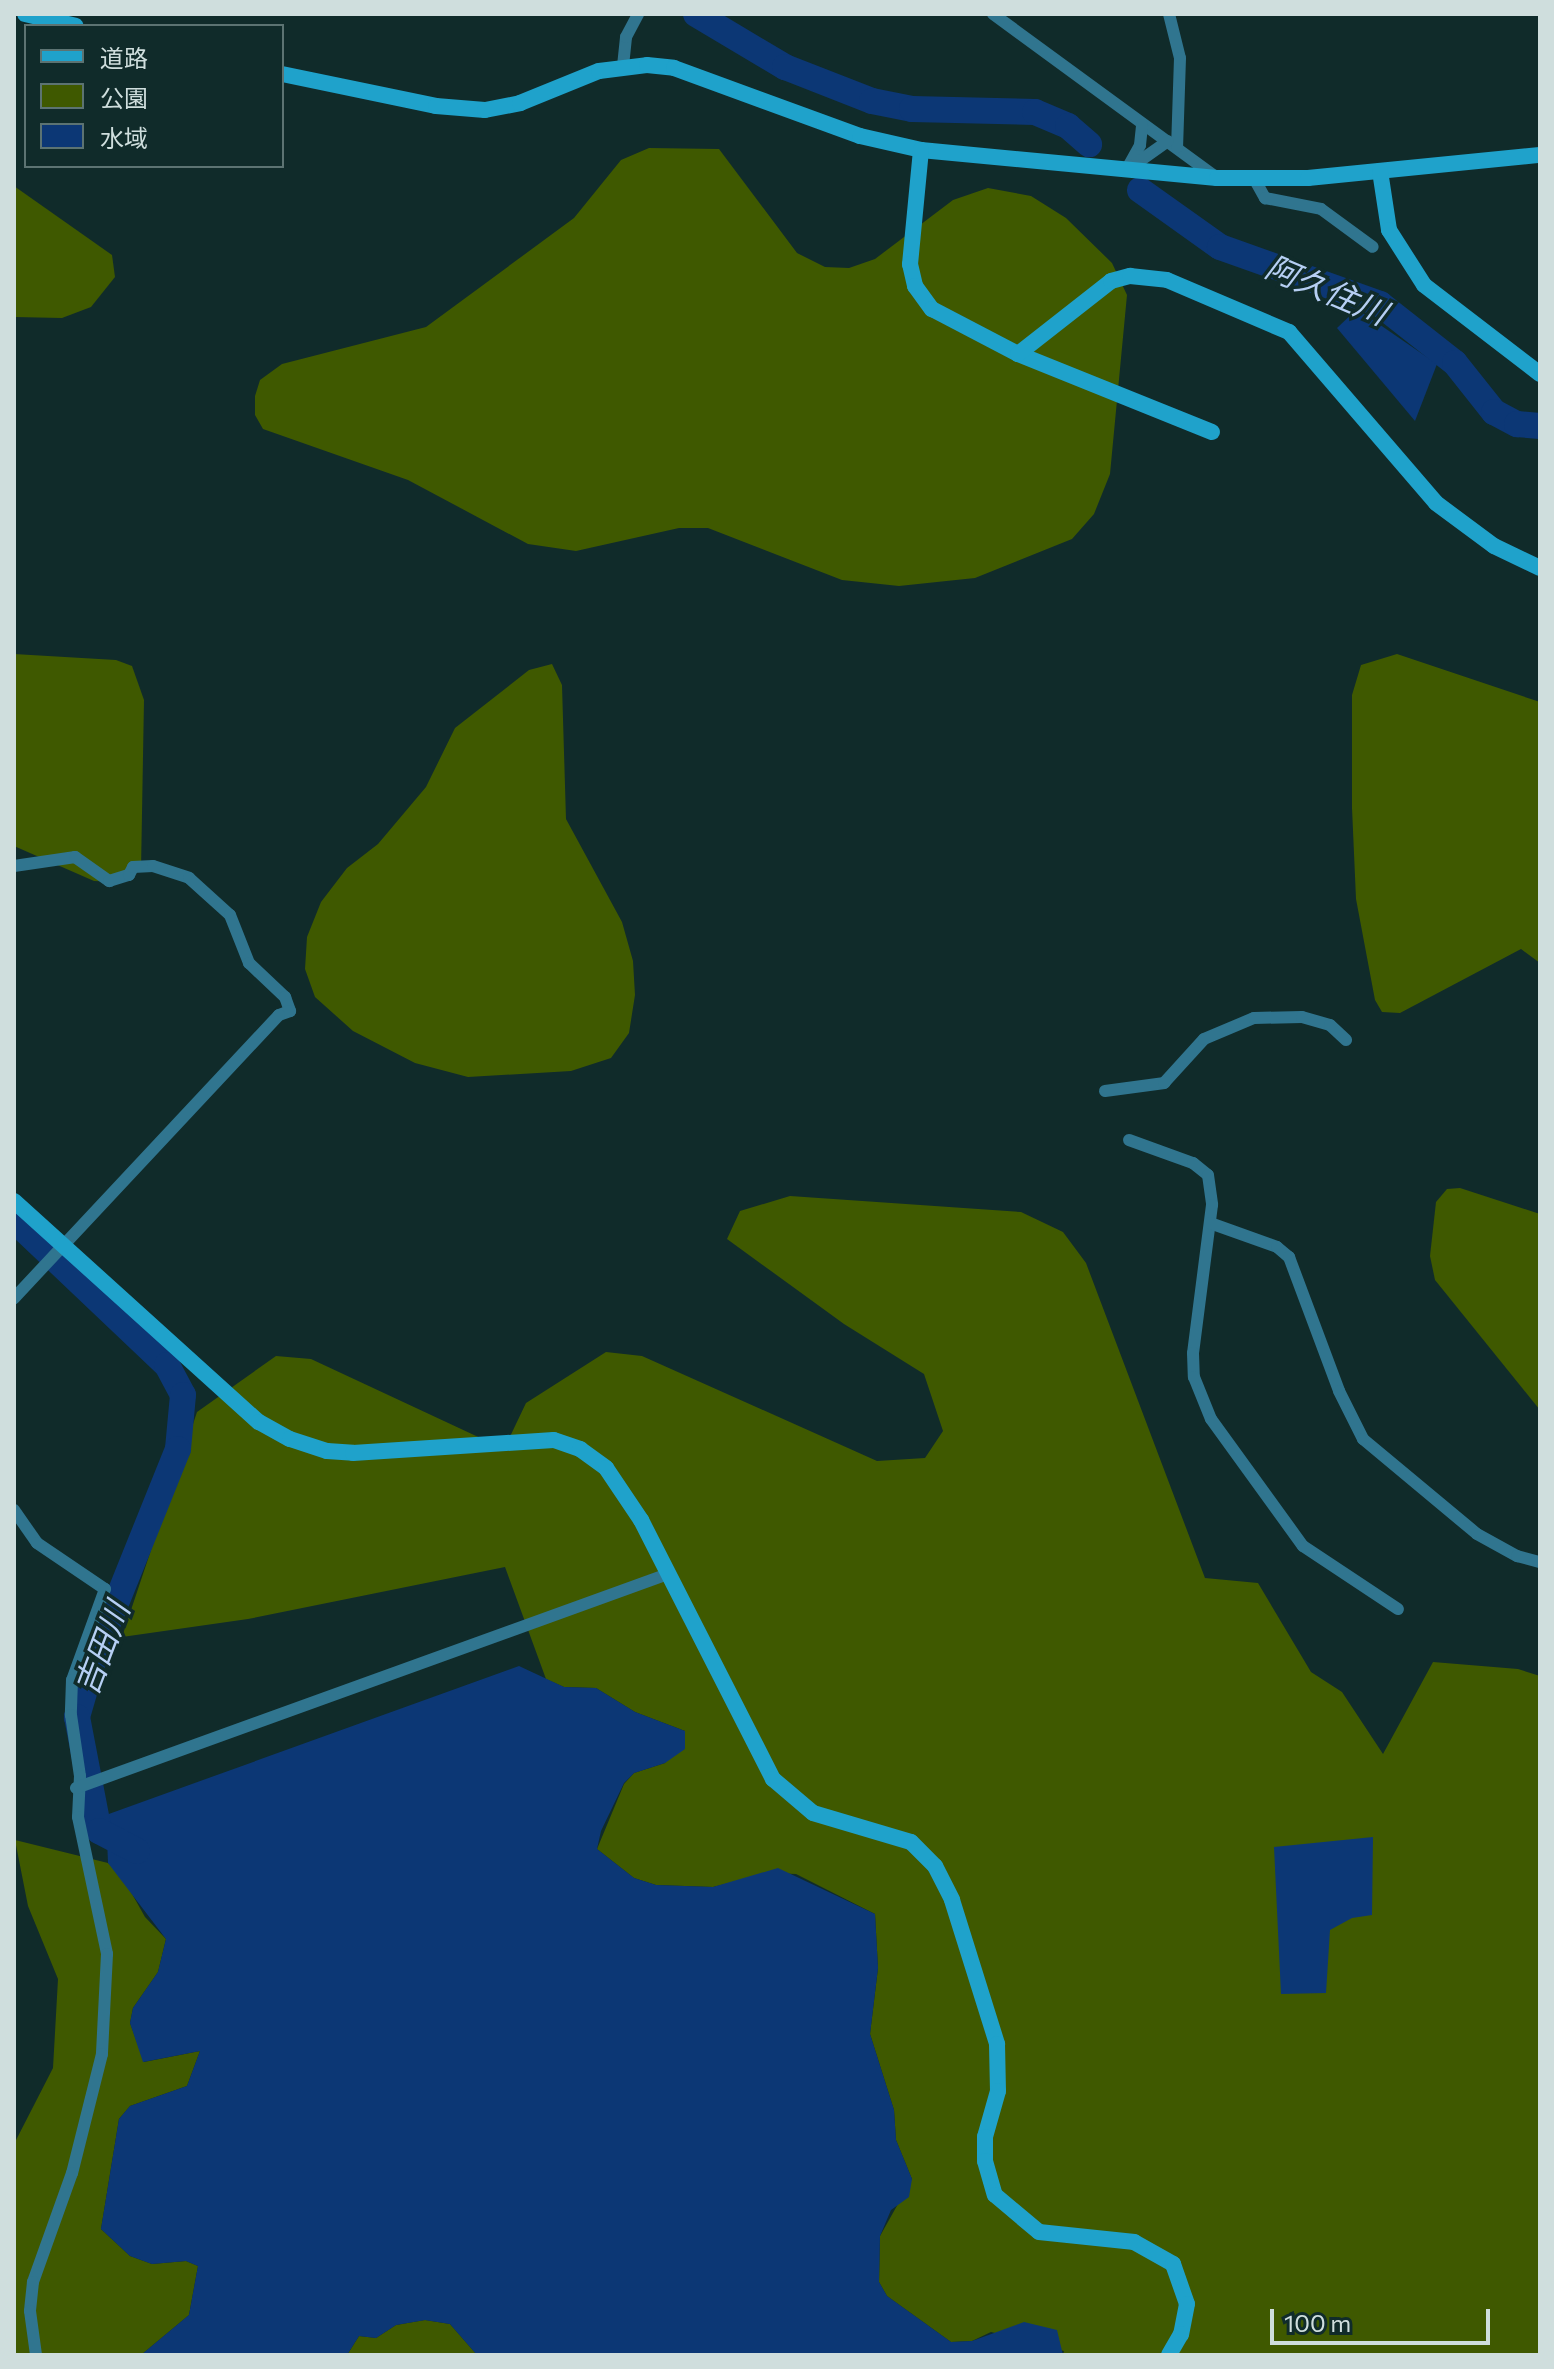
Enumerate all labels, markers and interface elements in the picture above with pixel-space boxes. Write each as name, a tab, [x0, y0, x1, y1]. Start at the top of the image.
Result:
legend	[24, 24, 284, 168]
text: 道路	[100, 43, 148, 72]
text: 公園	[100, 83, 148, 112]
text: 水域	[100, 123, 148, 152]
water label: 阿久住川	[1261, 246, 1393, 332]
water label: 吉田川	[66, 1596, 136, 1700]
scale bar	[1274, 2293, 1494, 2343]
text: 100 m	[1284, 2308, 1351, 2337]

